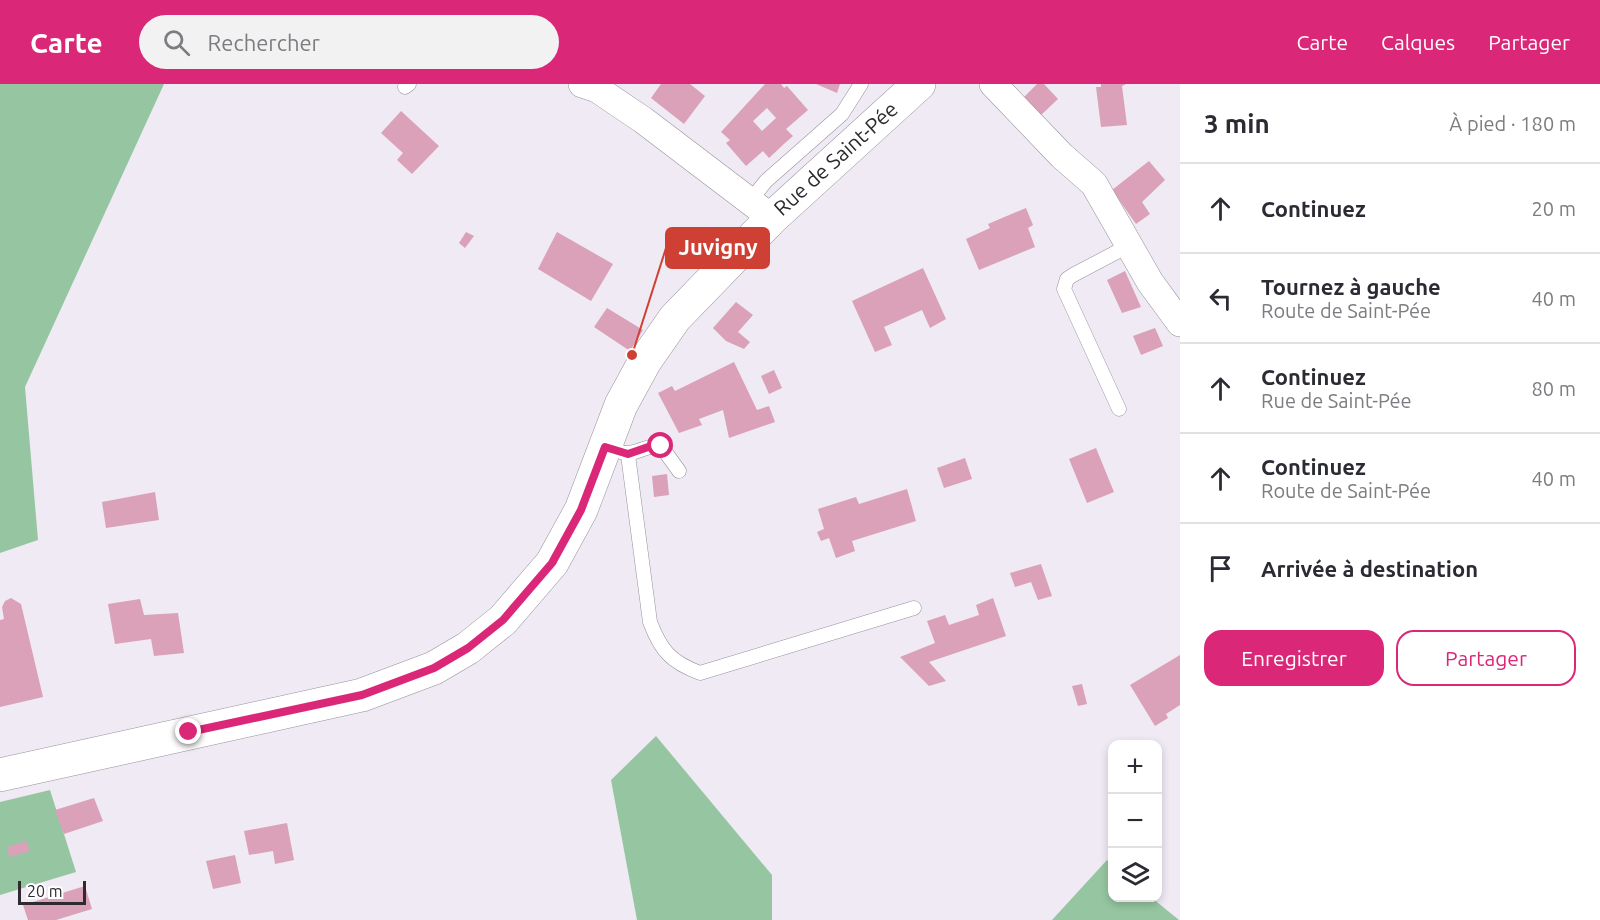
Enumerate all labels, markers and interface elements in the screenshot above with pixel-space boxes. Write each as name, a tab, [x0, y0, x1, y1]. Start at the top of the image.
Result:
search box	[139, 15, 559, 69]
icon: search	[160, 26, 193, 59]
text: Carte	[30, 27, 103, 58]
text: Rechercher	[208, 30, 320, 55]
text: Carte	[1297, 30, 1348, 54]
text: Calques	[1381, 30, 1455, 54]
text: Partager	[1488, 30, 1570, 54]
street label: Rue de Saint-Pée	[769, 96, 902, 220]
text: 3 min	[1204, 109, 1270, 138]
text: À pied · 180 m	[1449, 112, 1576, 135]
icon: ahead	[1204, 192, 1237, 225]
text: Continuez	[1261, 196, 1366, 221]
text: 20 m	[1532, 197, 1576, 220]
callout: Juvigny	[666, 228, 769, 268]
text: Juvigny	[678, 234, 758, 259]
text: Tournez à gauche	[1261, 274, 1441, 299]
icon: left	[1204, 282, 1237, 315]
text: 40 m	[1532, 287, 1576, 310]
text: Route de Saint-Pée	[1261, 299, 1431, 322]
text: Continuez	[1261, 364, 1366, 389]
icon: ahead	[1204, 372, 1237, 405]
text: 80 m	[1532, 377, 1576, 400]
text: Rue de Saint-Pée	[1261, 389, 1412, 412]
route start	[647, 432, 673, 458]
text: Continuez	[1261, 454, 1366, 479]
icon: ahead	[1204, 462, 1237, 495]
text: 40 m	[1532, 467, 1576, 490]
text: Route de Saint-Pée	[1261, 479, 1431, 502]
icon: arrive	[1204, 552, 1237, 585]
text: Arrivée à destination	[1261, 556, 1478, 581]
button: Enregistrer	[1204, 630, 1384, 686]
button: Partager	[1396, 630, 1576, 686]
route end	[175, 718, 201, 744]
map controls	[1108, 740, 1162, 902]
button: +	[1108, 740, 1162, 794]
button: −	[1108, 794, 1162, 848]
button: layers	[1108, 848, 1162, 902]
scale bar	[18, 878, 86, 906]
text: 20 m	[27, 882, 63, 900]

